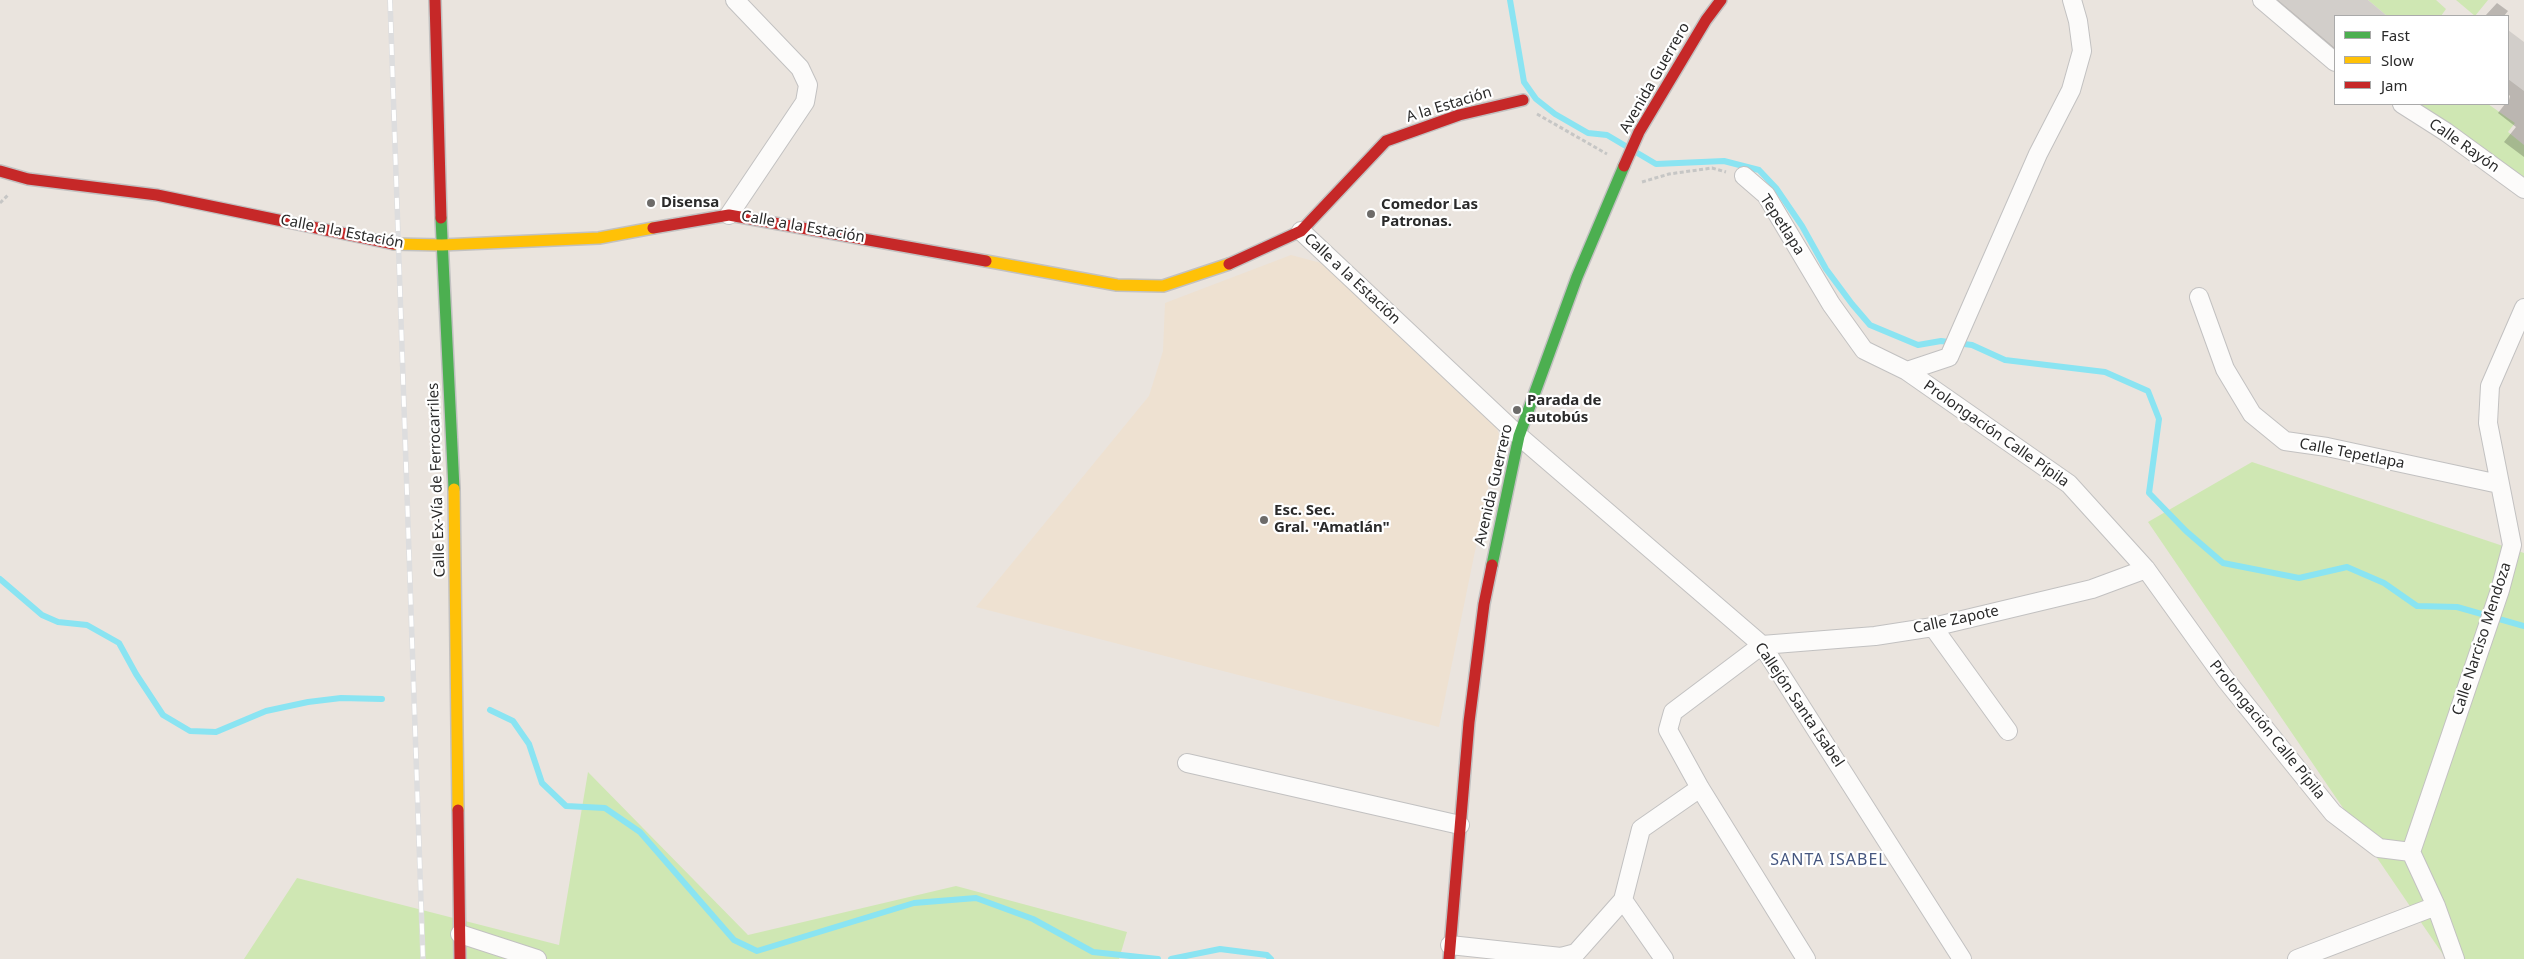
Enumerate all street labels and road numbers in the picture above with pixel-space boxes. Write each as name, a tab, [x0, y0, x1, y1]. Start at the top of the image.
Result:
street label: Avenida Guerrero	[1616, 20, 1694, 136]
street label: A la Estación	[1404, 83, 1494, 127]
street label: Calle Rayón	[2425, 115, 2503, 177]
street label: Tepetlapa	[1756, 191, 1808, 259]
street label: Calle a la Estación	[740, 207, 866, 247]
street label: Calle a la Estación	[279, 211, 405, 253]
street label: Calle a la Estación	[1300, 230, 1404, 328]
street label: Prolongación Calle Pípila	[1920, 377, 2072, 491]
street label: Calle Ex-Vía de Ferrocarriles	[425, 382, 449, 578]
street label: Avenida Guerrero	[1471, 422, 1517, 548]
street label: Calle Tepetlapa	[2298, 435, 2406, 473]
street label: Calle Narciso Mendoza	[2449, 560, 2515, 718]
street label: Calle Zapote	[1911, 602, 2001, 638]
street label: Callejón Santa Isabel	[1751, 639, 1847, 771]
street label: Prolongación Calle Pípila	[2205, 657, 2329, 803]

